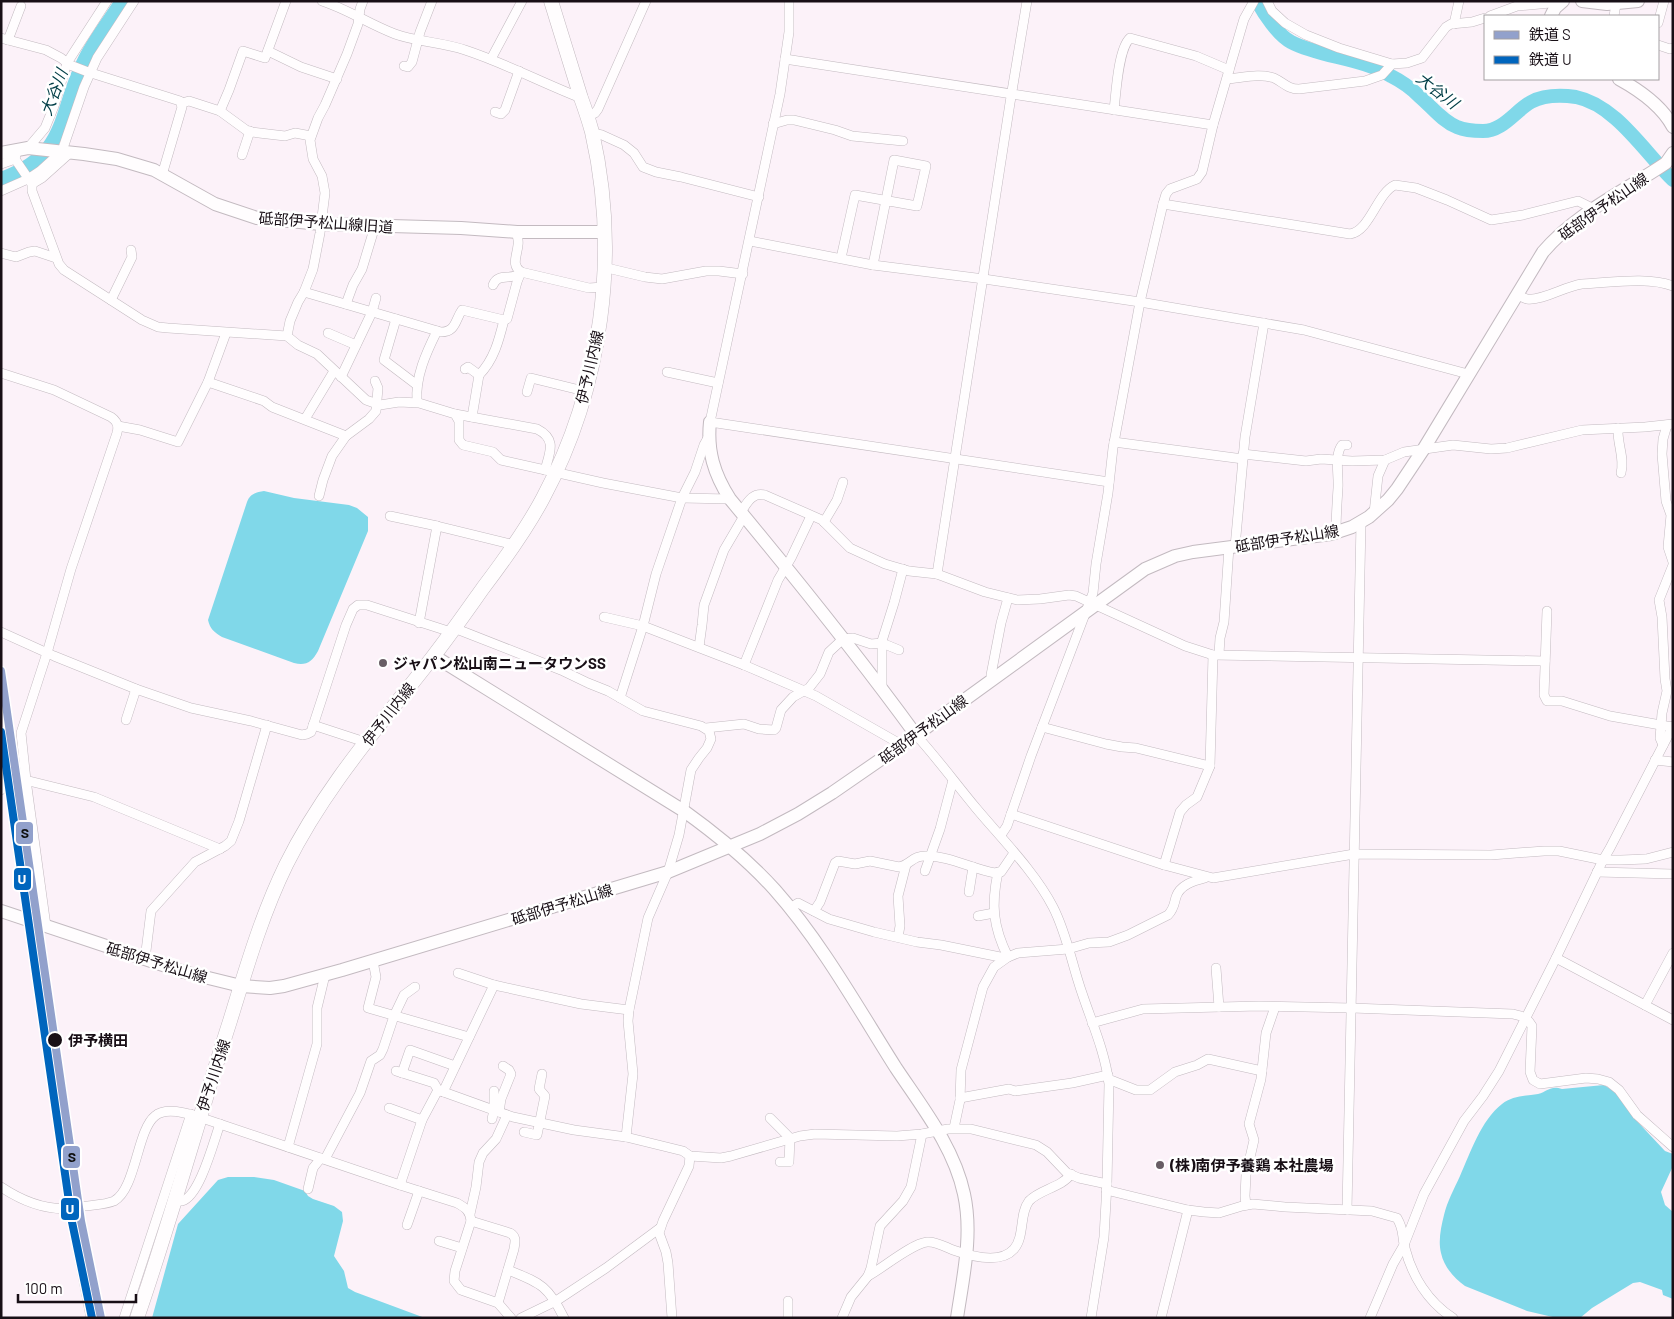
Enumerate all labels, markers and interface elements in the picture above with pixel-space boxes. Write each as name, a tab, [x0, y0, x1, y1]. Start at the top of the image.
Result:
legend	[1484, 15, 1659, 80]
text: 鉄道 S	[1529, 25, 1571, 43]
text: 鉄道 U	[1529, 50, 1572, 68]
water label: 大谷川	[36, 64, 71, 118]
water label: 大谷川	[1413, 68, 1464, 113]
street label: 砥部伊予松山線	[1555, 169, 1651, 243]
street label: 砥部伊予松山線旧道	[258, 208, 394, 236]
street label: 伊予川内線	[572, 328, 606, 406]
street label: 砥部伊予松山線	[1234, 521, 1340, 555]
place label: ジャパン松山南ニュータウンSS	[393, 654, 606, 672]
marker: ジャパン松山南ニュータウンSS	[377, 657, 389, 669]
street label: 伊予川内線	[358, 679, 418, 749]
street label: 砥部伊予松山線	[875, 691, 971, 767]
line badge: S	[15, 821, 34, 845]
text: S	[21, 824, 29, 841]
line badge: U	[13, 867, 32, 891]
text: U	[18, 870, 27, 887]
street label: 砥部伊予松山線	[509, 880, 615, 928]
street label: 砥部伊予松山線	[104, 938, 210, 986]
marker: 伊予横田	[46, 1031, 64, 1049]
place label: 伊予横田	[68, 1031, 128, 1049]
street label: 伊予川内線	[193, 1037, 233, 1113]
line badge: S	[62, 1145, 81, 1169]
text: S	[68, 1148, 76, 1165]
place label: (株)南伊予養鶏 本社農場	[1169, 1156, 1333, 1174]
marker: (株)南伊予養鶏 本社農場	[1154, 1159, 1166, 1171]
line badge: U	[60, 1197, 80, 1221]
text: U	[66, 1200, 75, 1217]
scale bar	[18, 1272, 135, 1304]
text: 100 m	[25, 1279, 63, 1297]

